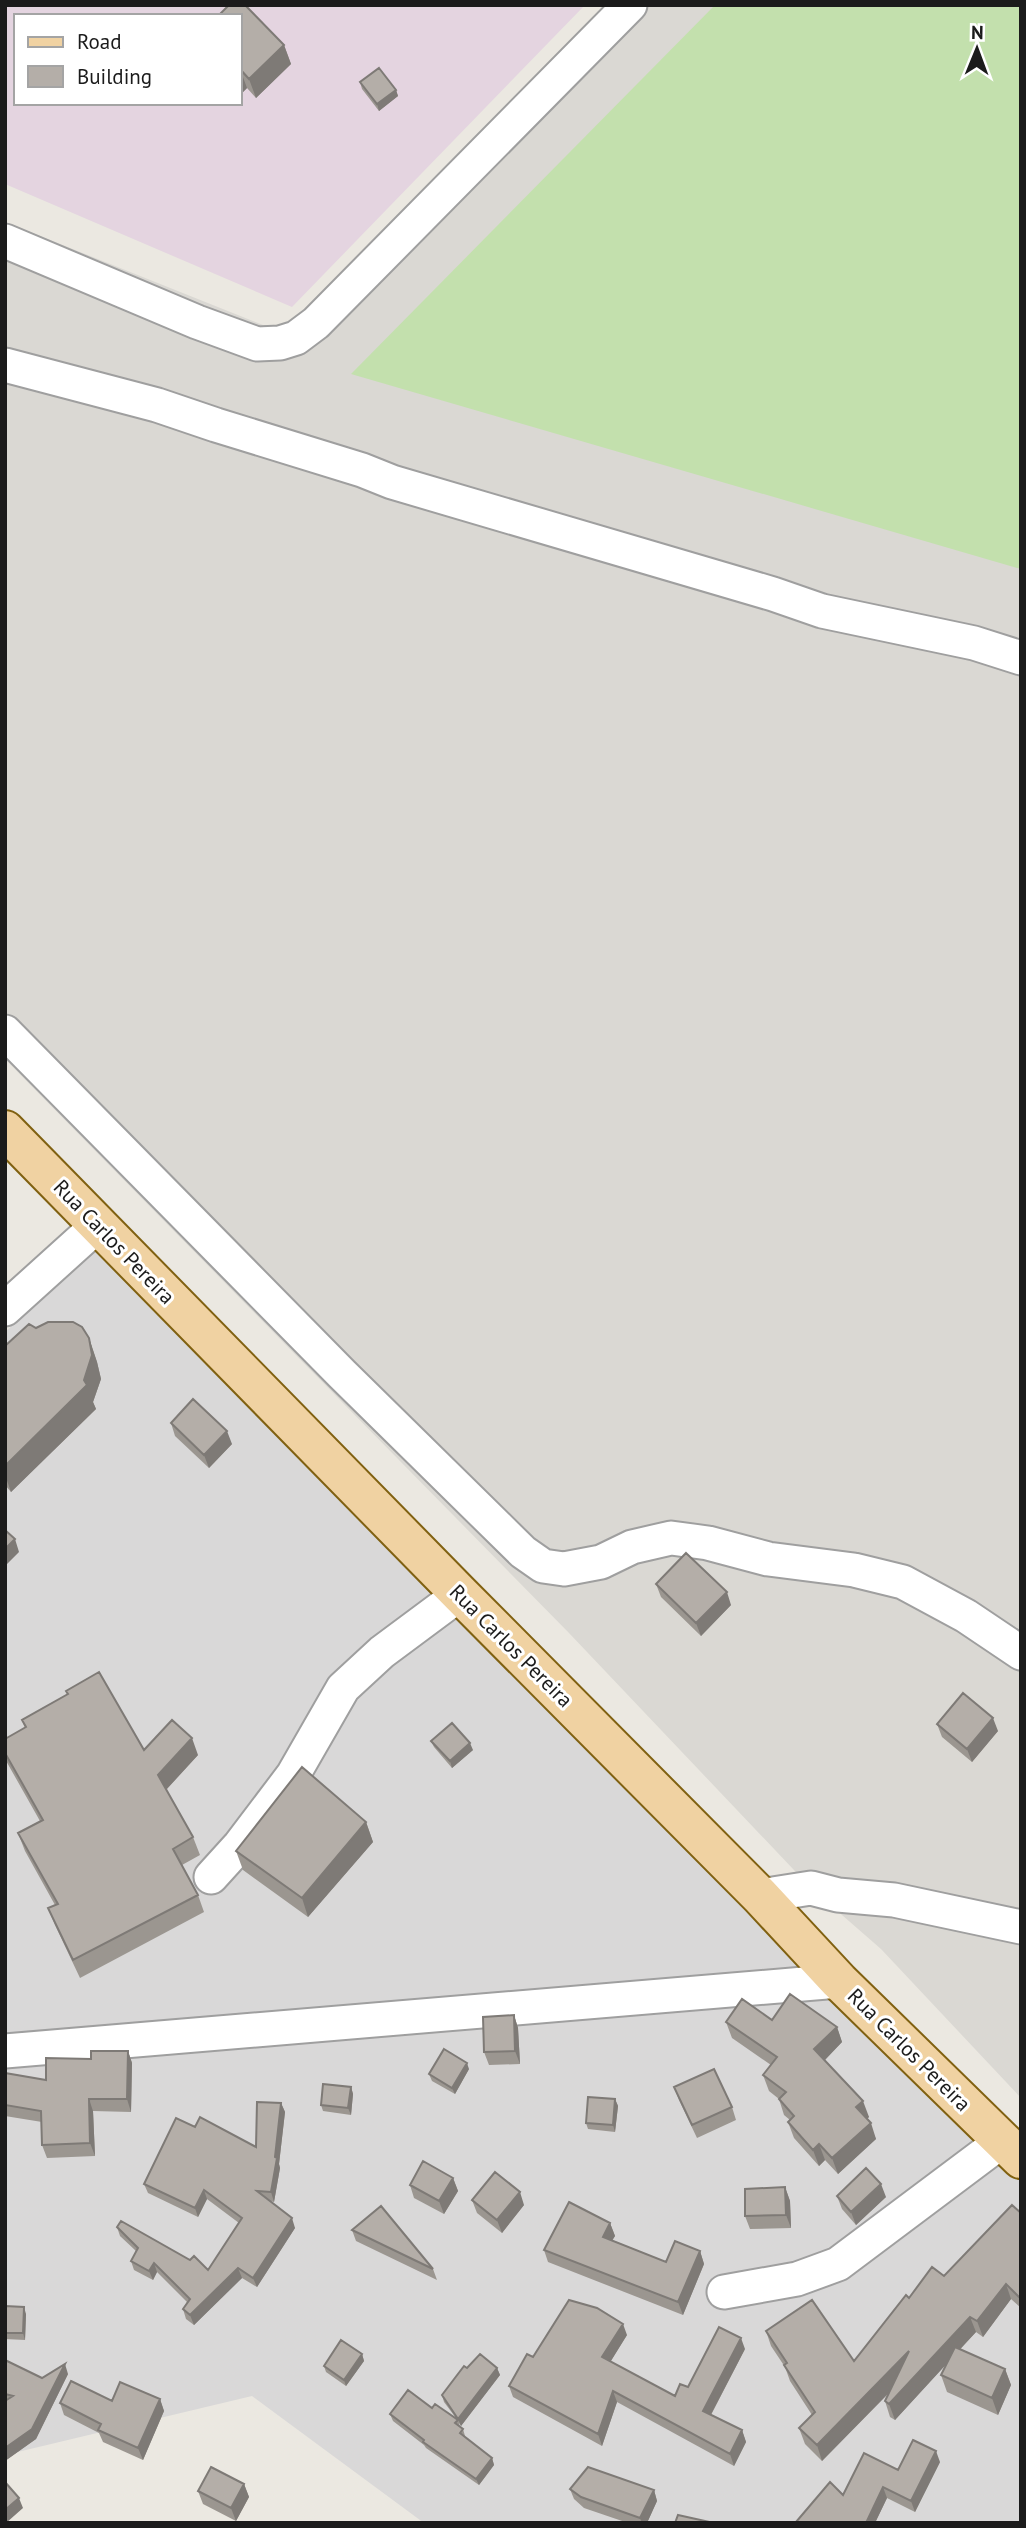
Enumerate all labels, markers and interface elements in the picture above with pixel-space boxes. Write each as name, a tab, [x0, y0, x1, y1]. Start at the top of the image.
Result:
legend	[14, 14, 242, 105]
north arrow	[942, 14, 1012, 84]
text: N	[971, 20, 984, 44]
text: Road	[77, 28, 121, 55]
text: Building	[77, 63, 152, 90]
street label: Rua Carlos Pereira	[48, 1174, 181, 1310]
street label: Rua Carlos Pereira	[444, 1578, 579, 1713]
street label: Rua Carlos Pereira	[842, 1982, 977, 2117]

